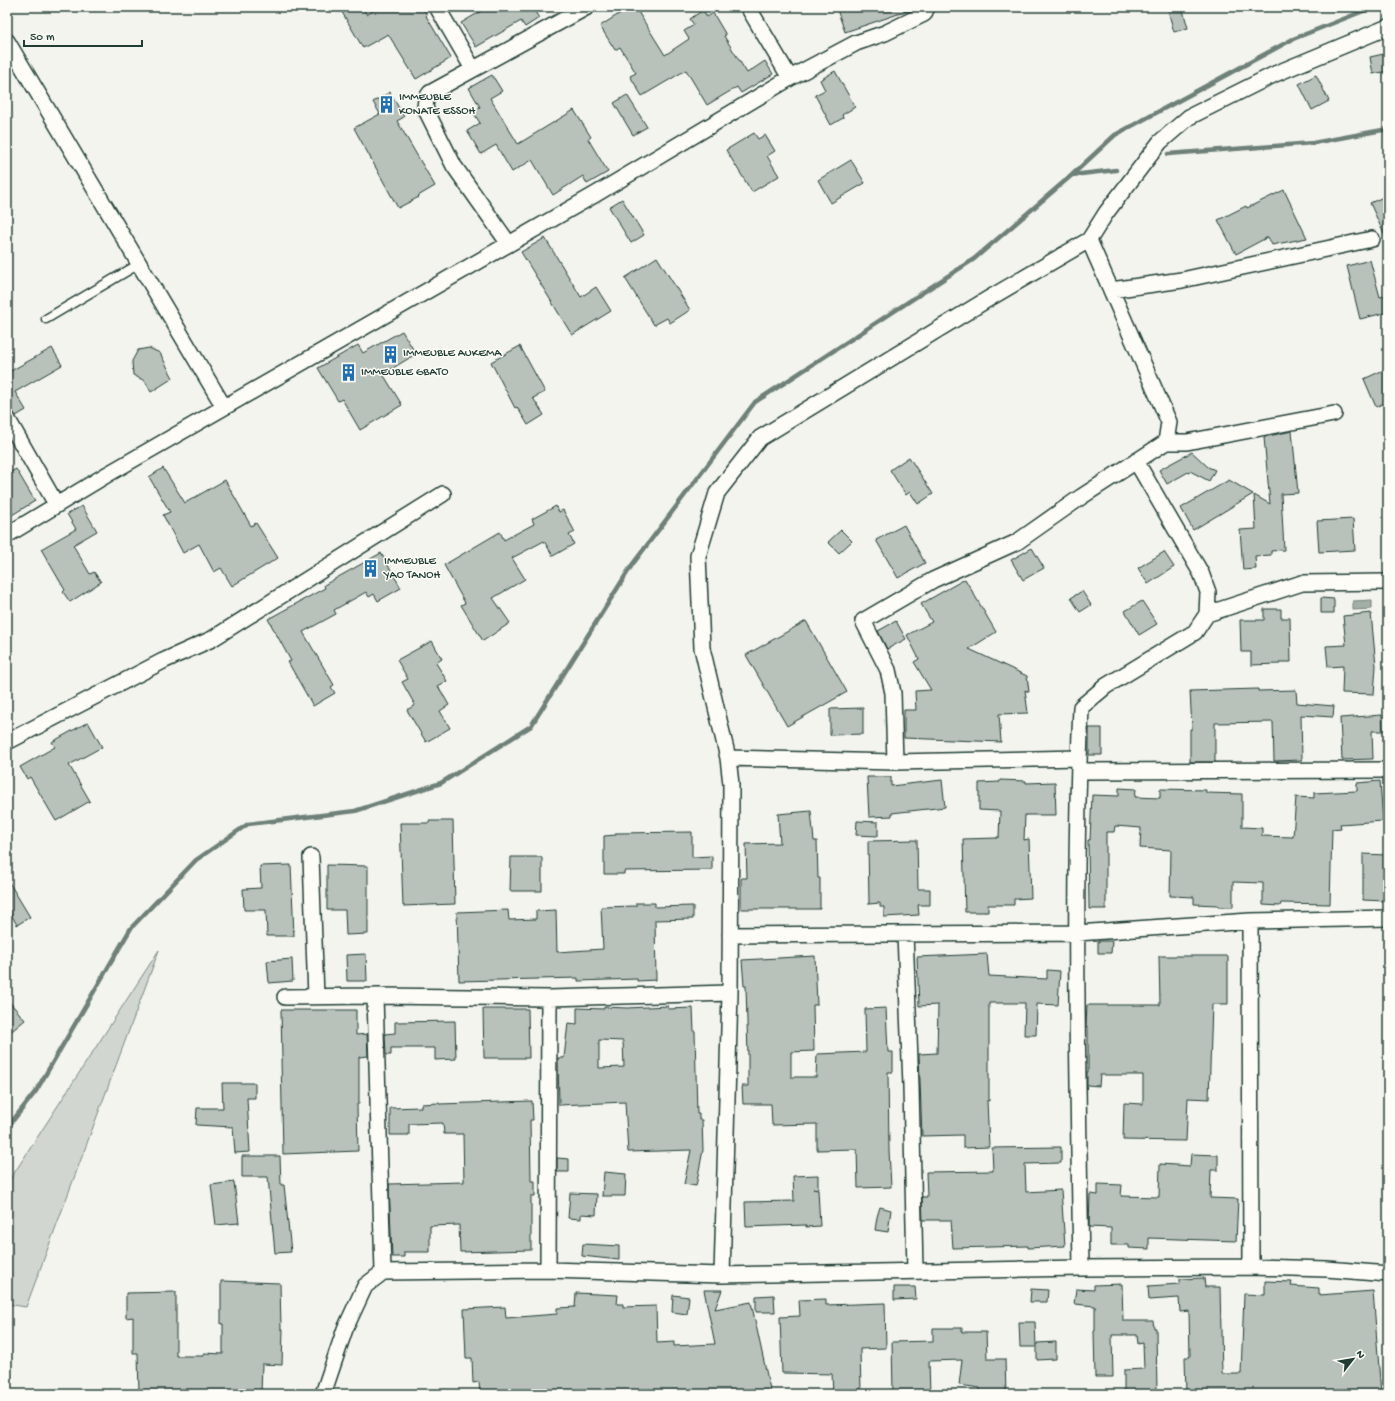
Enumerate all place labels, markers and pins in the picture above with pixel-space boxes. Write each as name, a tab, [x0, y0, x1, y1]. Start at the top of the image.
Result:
place label: IMMEUBLE KONATE ESSOH	[399, 91, 476, 119]
building icon: IMMEUBLE KONATE ESSOH	[376, 95, 396, 115]
building icon: IMMEUBLE AUKEMA	[380, 344, 400, 364]
place label: IMMEUBLE AUKEMA	[403, 347, 502, 361]
building icon: IMMEUBLE GBATO	[338, 363, 358, 383]
place label: IMMEUBLE GBATO	[361, 366, 448, 380]
place label: IMMEUBLE YAO TANOH	[383, 555, 440, 583]
building icon: IMMEUBLE YAO TANOH	[361, 559, 381, 579]

